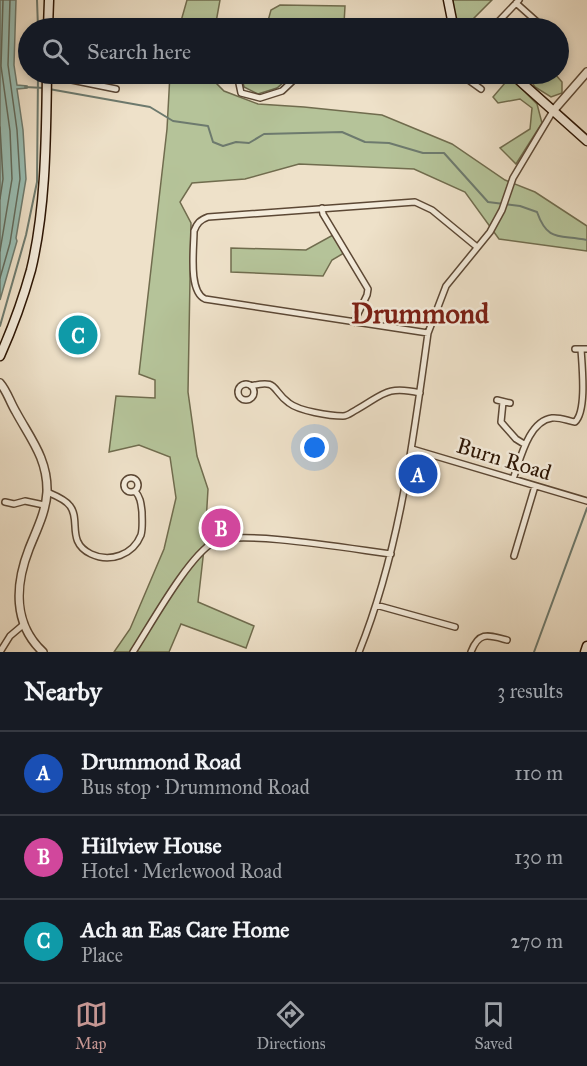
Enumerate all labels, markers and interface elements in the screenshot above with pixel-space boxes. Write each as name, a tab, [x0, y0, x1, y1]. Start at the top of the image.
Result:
search box	[18, 18, 569, 84]
icon: search	[39, 35, 72, 68]
text: Search here	[87, 38, 191, 65]
district label: Drummond	[351, 296, 490, 331]
pin: C	[58, 312, 98, 358]
street label: Burn Road	[453, 432, 555, 486]
your location	[300, 433, 329, 462]
pin: A	[398, 452, 438, 496]
pin: B	[202, 506, 240, 550]
text: Nearby	[24, 675, 102, 707]
text: 3 results	[497, 679, 563, 703]
text: Drummond Road	[81, 748, 241, 775]
text: A	[37, 761, 50, 785]
text: 110 m	[515, 761, 563, 785]
text: Bus stop · Drummond Road	[81, 775, 310, 799]
text: Hillview House	[81, 832, 222, 859]
text: B	[37, 845, 50, 869]
text: 130 m	[514, 845, 563, 869]
text: Hotel · Merlewood Road	[81, 859, 282, 883]
text: Ach an Eas Care Home	[81, 916, 290, 943]
text: C	[37, 929, 50, 953]
text: 270 m	[510, 929, 563, 953]
text: Place	[81, 943, 123, 967]
tab: Map	[75, 998, 108, 1053]
tab: Directions	[257, 998, 325, 1053]
tab: Saved	[474, 998, 512, 1053]

